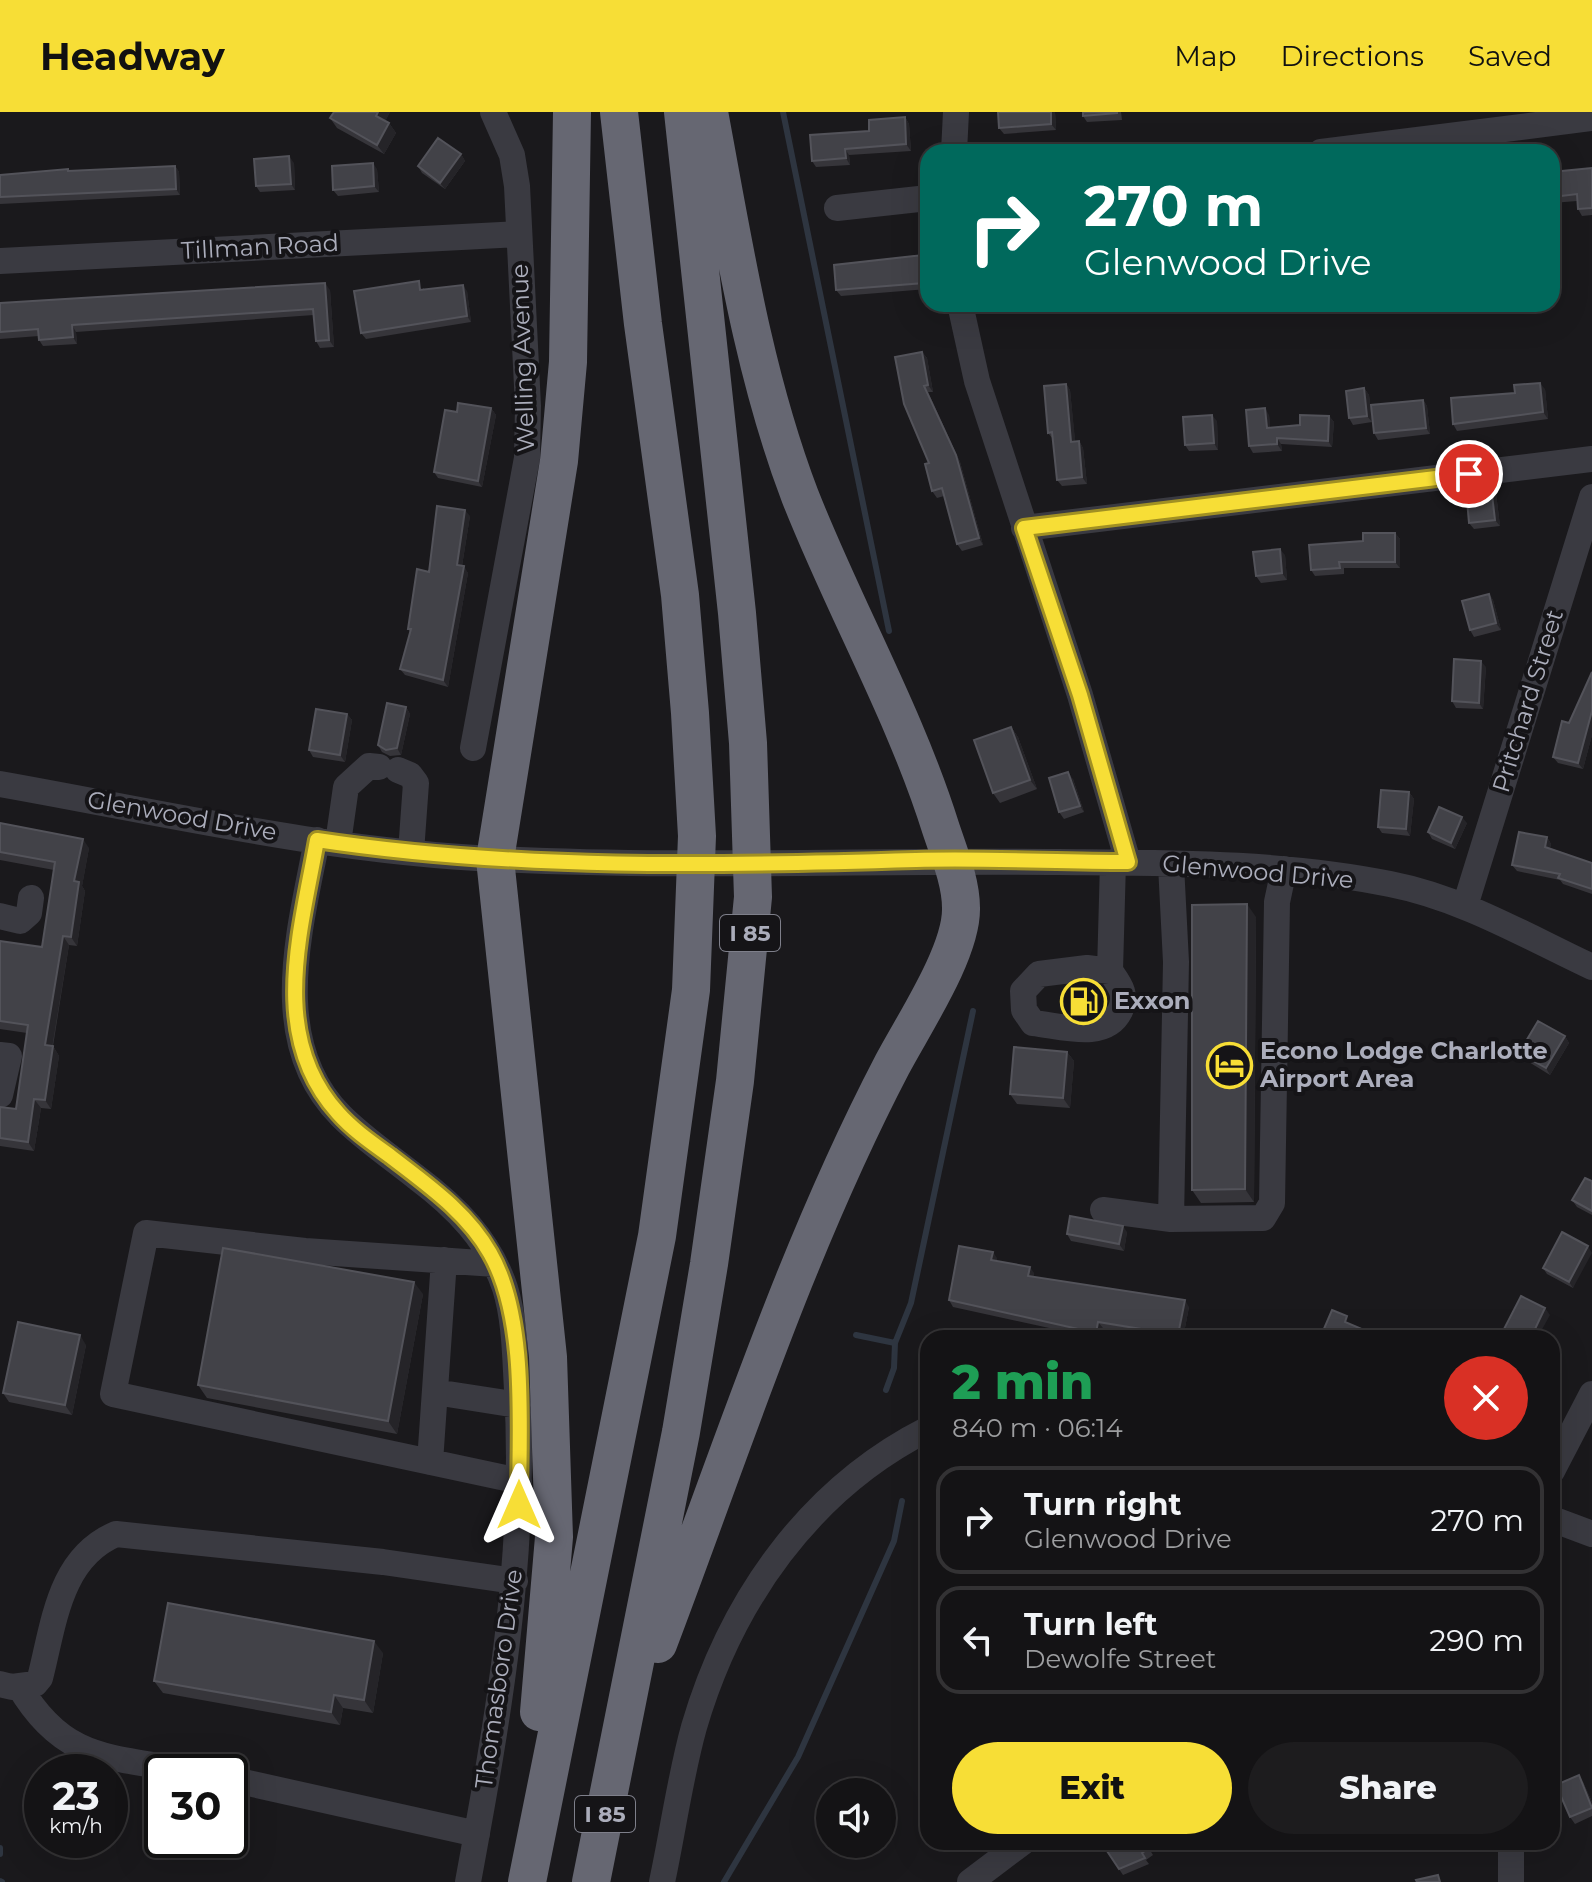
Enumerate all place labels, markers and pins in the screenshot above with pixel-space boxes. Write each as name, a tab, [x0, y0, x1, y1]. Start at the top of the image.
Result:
pin	[1435, 440, 1503, 508]
fuel station icon: Exxon	[1059, 977, 1107, 1025]
place label: Exxon	[1114, 986, 1190, 1015]
place label: Econo Lodge Charlotte Airport Area	[1259, 1036, 1548, 1093]
hotel icon: Econo Lodge Charlotte Airport Area	[1205, 1041, 1253, 1089]

